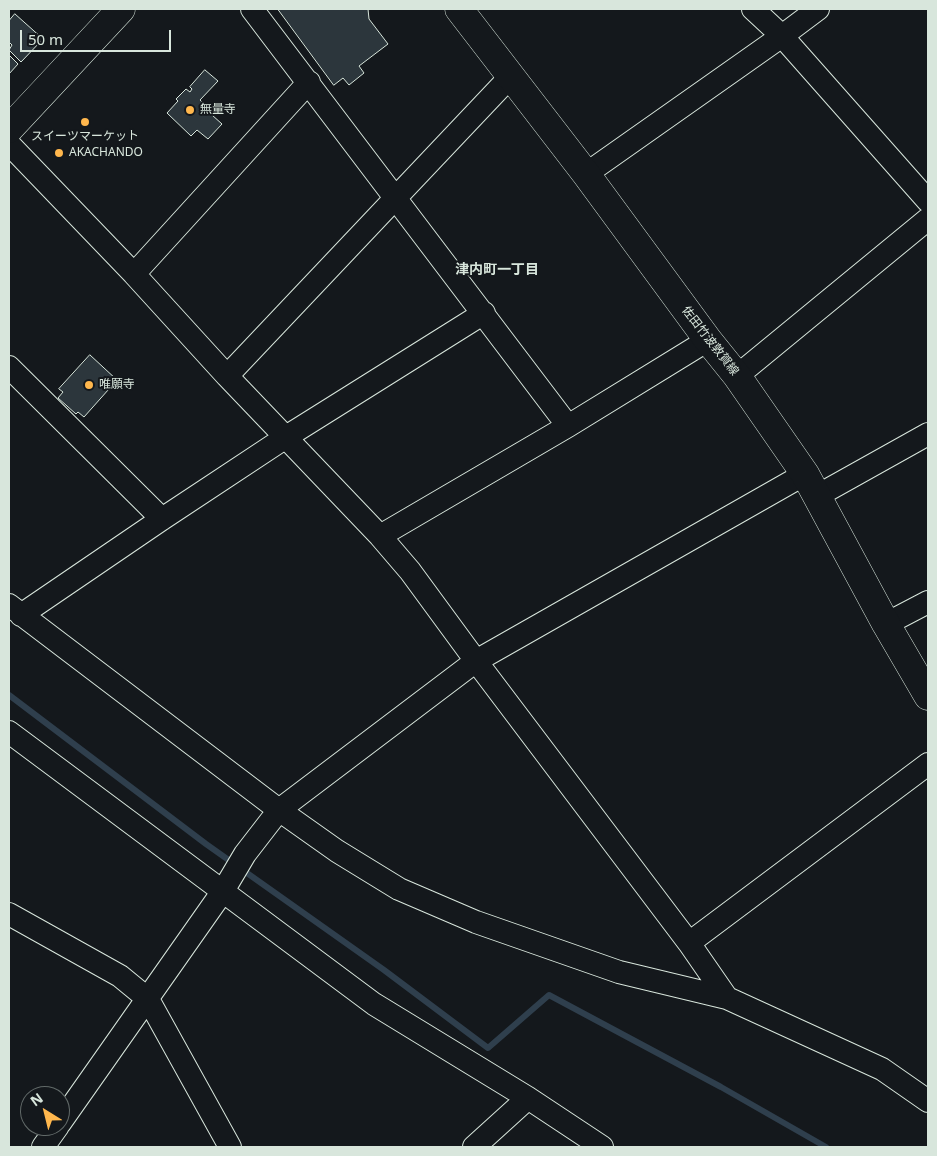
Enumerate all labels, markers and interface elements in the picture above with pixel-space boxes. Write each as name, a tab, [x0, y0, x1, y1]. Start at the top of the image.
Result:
scale bar	[22, 20, 174, 52]
text: 50 m	[28, 29, 63, 49]
place label: 無量寺	[200, 103, 236, 117]
marker: 無量寺	[184, 104, 196, 116]
marker: スイーツマーケット	[79, 116, 91, 128]
place label: スイーツマーケット	[31, 130, 139, 144]
place label: AKACHANDO	[69, 146, 143, 160]
marker: AKACHANDO	[53, 147, 65, 159]
district label: 津内町一丁目	[455, 262, 539, 278]
street label: 佐田竹波敦賀線	[678, 303, 742, 379]
place label: 唯願寺	[99, 378, 135, 392]
marker: 唯願寺	[83, 379, 95, 391]
north arrow	[20, 1086, 70, 1136]
text: N	[26, 1088, 47, 1110]

